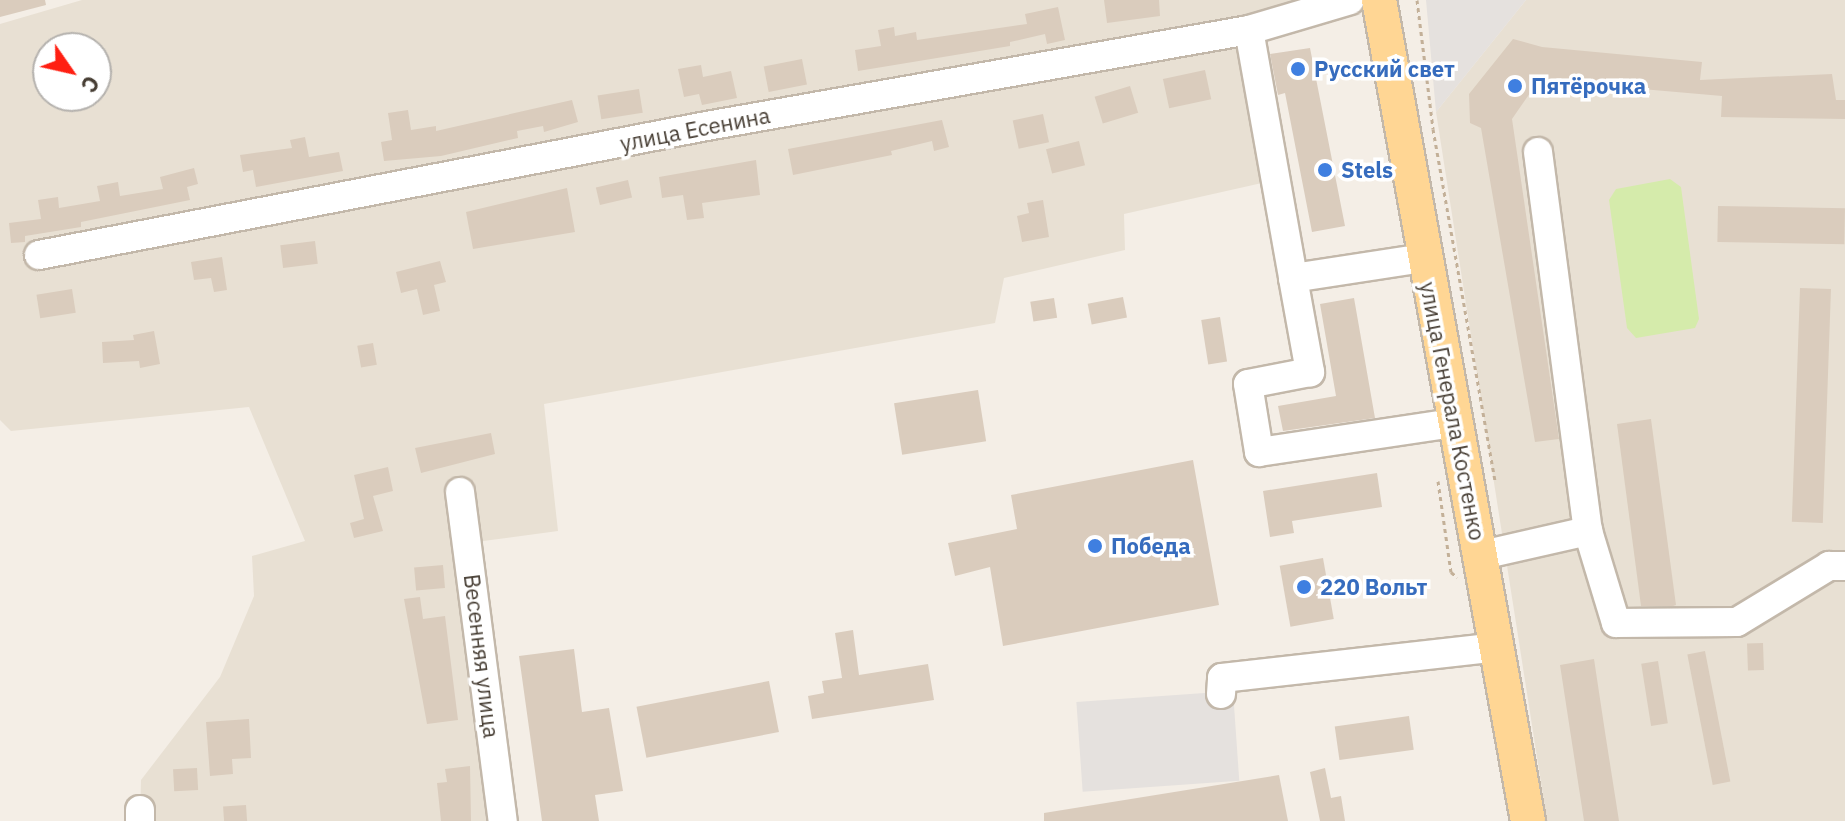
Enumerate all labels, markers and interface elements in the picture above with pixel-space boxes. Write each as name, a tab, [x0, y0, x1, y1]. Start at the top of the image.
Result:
north arrow	[32, 32, 112, 112]
place label: Русский свет	[1314, 56, 1455, 82]
marker: Русский свет	[1289, 60, 1307, 78]
text: С	[75, 71, 107, 99]
place label: Пятёрочка	[1531, 73, 1646, 99]
marker: Пятёрочка	[1506, 77, 1524, 95]
street label: улица Есенина	[618, 102, 772, 156]
place label: Stels	[1341, 157, 1393, 183]
marker: Stels	[1316, 161, 1334, 179]
street label: улица Генерала Костенко	[1415, 280, 1491, 542]
place label: Победа	[1111, 533, 1191, 559]
marker: Победа	[1086, 537, 1104, 555]
street label: Весенняя улица	[459, 573, 505, 739]
place label: 220 Вольт	[1320, 574, 1427, 600]
marker: 220 Вольт	[1295, 578, 1313, 596]

